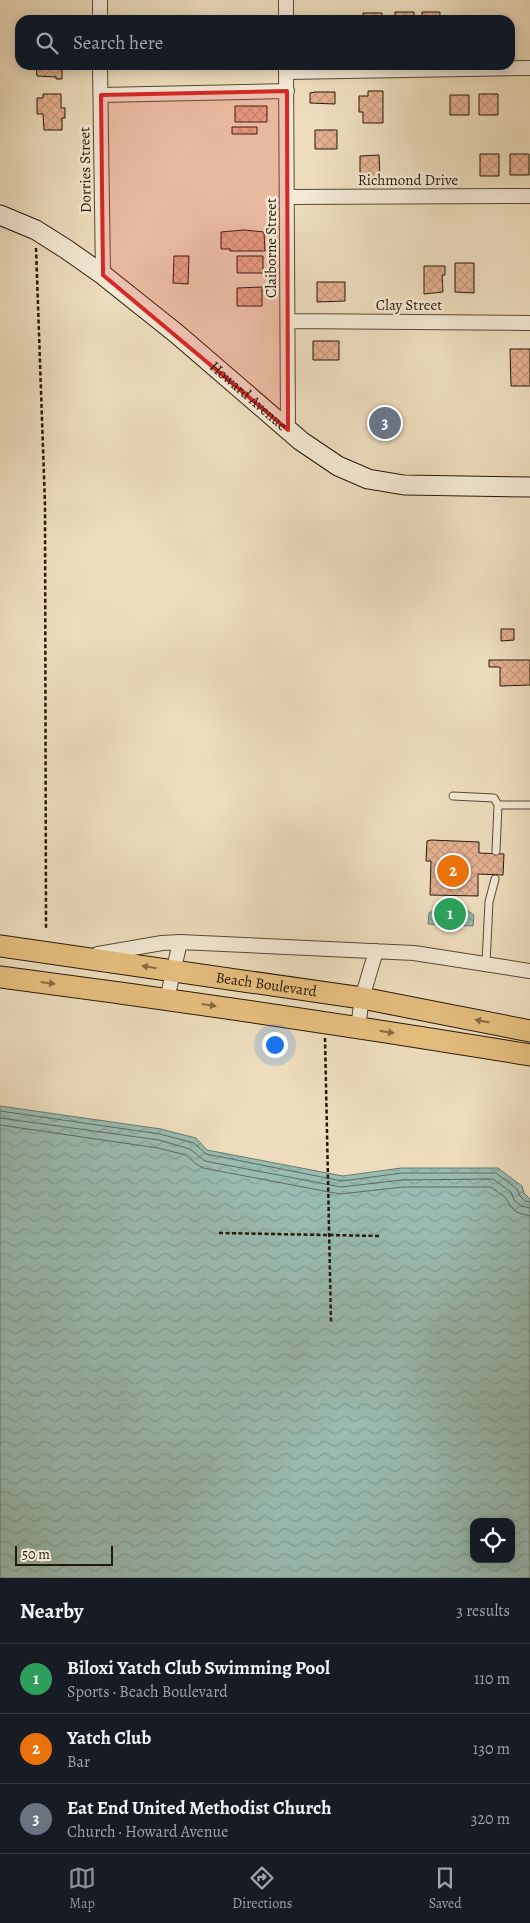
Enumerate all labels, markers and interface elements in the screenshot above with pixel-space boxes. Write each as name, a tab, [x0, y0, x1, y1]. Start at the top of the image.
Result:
search box	[15, 15, 515, 70]
icon: search	[33, 29, 61, 57]
text: Search here	[73, 30, 163, 56]
street label: Dorries Street	[74, 127, 96, 213]
street label: Richmond Drive	[358, 170, 459, 190]
street label: Claiborne Street	[261, 198, 281, 298]
street label: Clay Street	[376, 295, 442, 315]
street label: Howard Avenue	[205, 357, 292, 435]
pin: 3	[369, 404, 401, 442]
pin: 2	[437, 852, 469, 890]
pin: 1	[434, 895, 466, 933]
one-way arrow	[141, 963, 157, 971]
street label: Beach Boulevard	[214, 967, 319, 1002]
one-way arrow	[41, 979, 57, 987]
one-way arrow	[202, 1001, 218, 1009]
one-way arrow	[474, 1017, 490, 1025]
one-way arrow	[380, 1028, 396, 1036]
your location	[262, 1032, 288, 1058]
map controls	[470, 1518, 515, 1563]
button: locate	[470, 1518, 515, 1563]
scale bar	[15, 1543, 112, 1566]
text: 50 m	[22, 1545, 50, 1564]
text: Nearby	[20, 1597, 83, 1625]
text: 3 results	[456, 1600, 510, 1622]
text: Biloxi Yatch Club Swimming Pool	[67, 1655, 330, 1681]
text: 1	[33, 1668, 39, 1690]
text: 110 m	[474, 1668, 510, 1690]
text: Sports · Beach Boulevard	[67, 1681, 228, 1703]
text: Yatch Club	[67, 1725, 151, 1751]
text: 2	[32, 1738, 40, 1760]
text: 130 m	[473, 1738, 510, 1760]
text: Bar	[67, 1751, 90, 1773]
text: Eat End United Methodist Church	[67, 1795, 331, 1821]
text: 3	[33, 1808, 39, 1830]
text: 320 m	[471, 1808, 510, 1830]
text: Church · Howard Avenue	[67, 1821, 228, 1843]
tab: Map	[68, 1864, 96, 1913]
tab: Directions	[232, 1864, 292, 1913]
tab: Saved	[429, 1864, 462, 1913]

